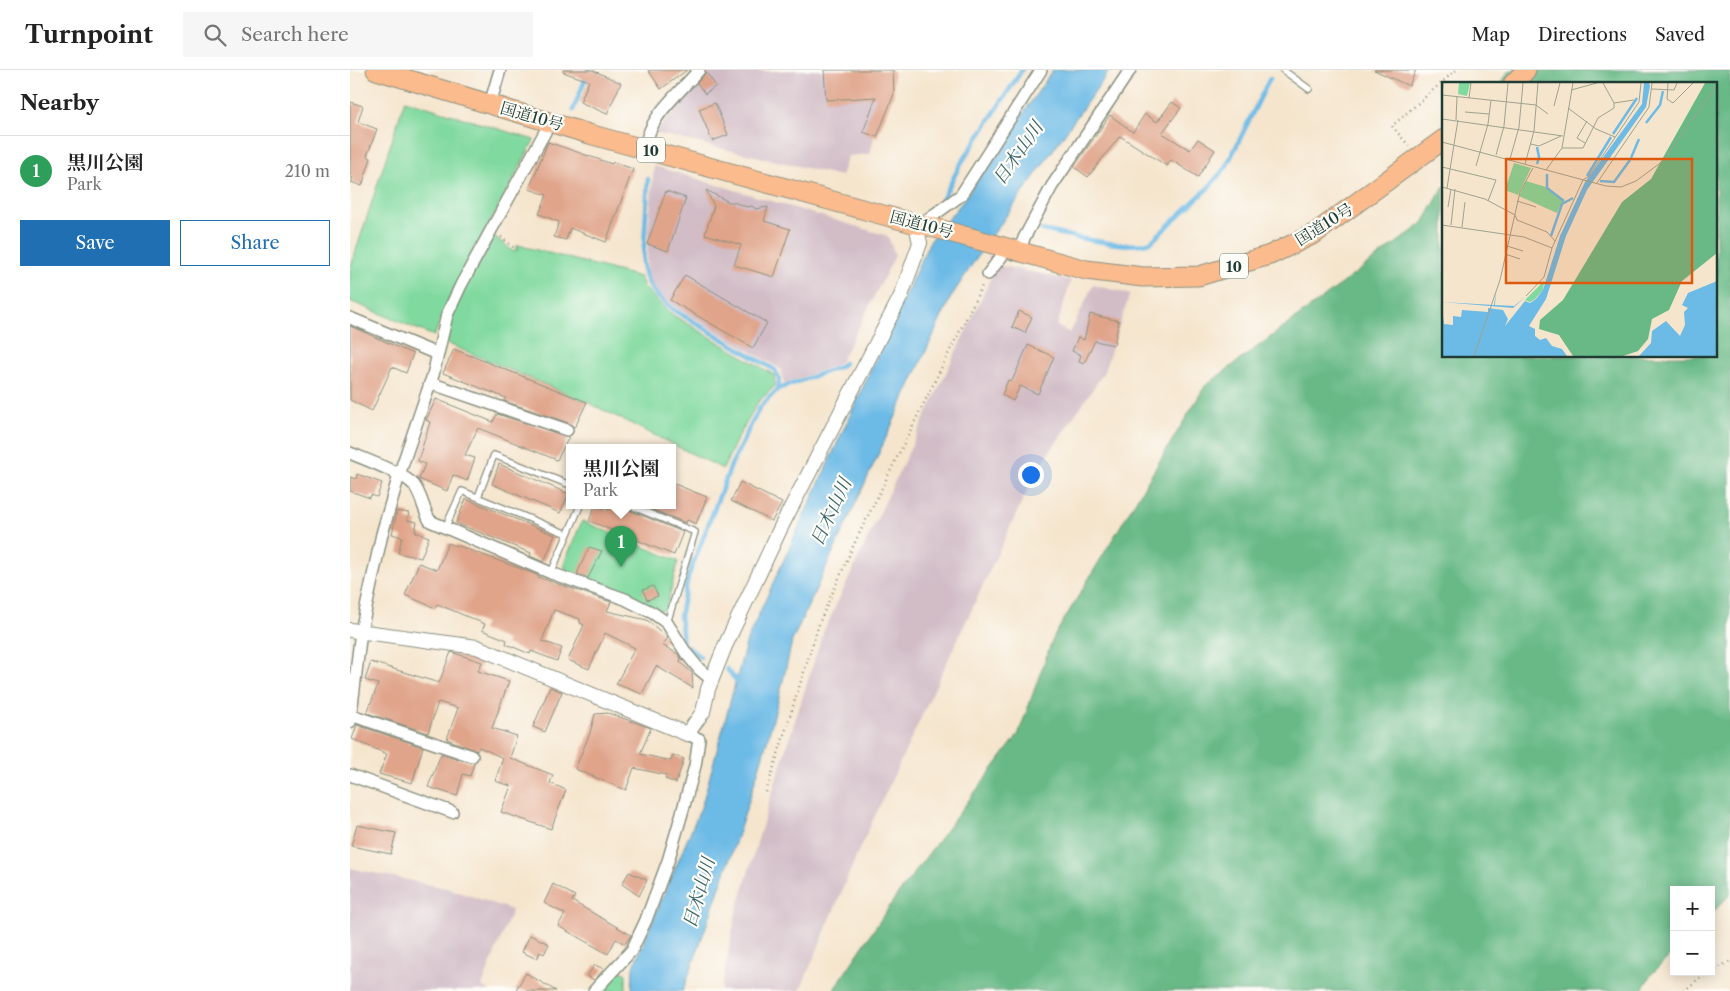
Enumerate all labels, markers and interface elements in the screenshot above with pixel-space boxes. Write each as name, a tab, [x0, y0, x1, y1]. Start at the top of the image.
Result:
search box	[183, 12, 533, 57]
text: Turnpoint	[25, 20, 153, 49]
icon: search	[201, 21, 229, 49]
text: Search here	[241, 23, 349, 46]
text: Map	[1471, 24, 1510, 46]
text: Directions	[1538, 24, 1627, 46]
text: Saved	[1655, 24, 1705, 46]
inset map	[1442, 82, 1718, 358]
text: Nearby	[20, 90, 99, 115]
street label: 国道10号	[498, 97, 566, 135]
water label: 日木山川	[988, 116, 1049, 189]
road number: 10	[637, 138, 665, 162]
text: 黒川公園	[67, 151, 143, 174]
text: 1	[32, 161, 40, 181]
text: 210 m	[285, 161, 330, 181]
text: Park	[67, 174, 102, 194]
street label: 国道10号	[1291, 198, 1357, 250]
street label: 国道10号	[888, 206, 956, 242]
button: Save	[20, 220, 170, 266]
button: Share	[180, 220, 330, 266]
road number: 10	[1220, 254, 1248, 278]
popup	[566, 444, 676, 509]
text: 黒川公園	[583, 457, 659, 480]
your location	[1018, 462, 1044, 488]
water label: 日木山川	[806, 473, 857, 549]
text: Park	[583, 480, 618, 500]
pin: 1	[605, 526, 637, 567]
water label: 日木山川	[679, 853, 720, 931]
map controls	[1670, 886, 1715, 976]
button: +	[1670, 886, 1715, 931]
button: −	[1670, 931, 1715, 976]

